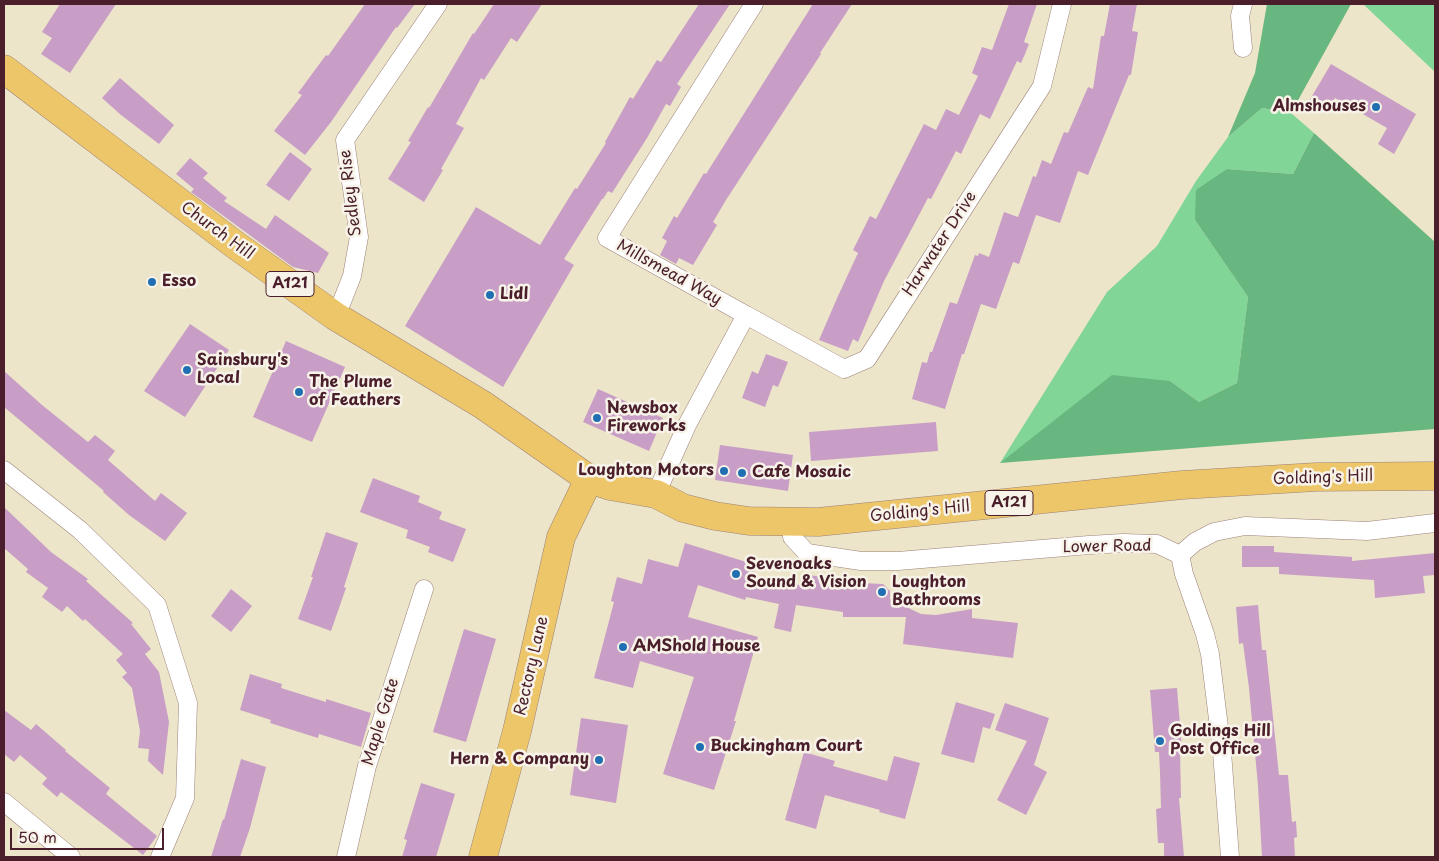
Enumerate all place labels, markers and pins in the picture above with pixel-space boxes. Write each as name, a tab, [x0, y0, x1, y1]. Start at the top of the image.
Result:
place label: Almshouses	[1273, 97, 1366, 117]
marker: Almshouses	[1370, 101, 1382, 113]
place label: Esso	[162, 272, 196, 292]
marker: Esso	[146, 276, 158, 288]
place label: Lidl	[500, 285, 528, 305]
marker: Lidl	[484, 289, 496, 301]
place label: Sainsbury's Local	[197, 351, 288, 389]
marker: Sainsbury's Local	[181, 364, 193, 376]
place label: The Plume of Feathers	[309, 373, 401, 411]
marker: The Plume of Feathers	[293, 386, 305, 398]
place label: Newsbox Fireworks	[607, 399, 686, 437]
marker: Newsbox Fireworks	[591, 412, 603, 424]
place label: Loughton Motors	[578, 461, 714, 481]
place label: Cafe Mosaic	[752, 463, 851, 483]
marker: Loughton Motors	[718, 465, 730, 477]
marker: Cafe Mosaic	[736, 467, 748, 479]
place label: Sevenoaks Sound & Vision	[746, 555, 867, 593]
marker: Sevenoaks Sound & Vision	[730, 568, 742, 580]
place label: Loughton Bathrooms	[892, 573, 981, 611]
marker: Loughton Bathrooms	[876, 586, 888, 598]
place label: AMShold House	[633, 637, 760, 657]
marker: AMShold House	[617, 641, 629, 653]
place label: Goldings Hill Post Office	[1170, 722, 1271, 760]
marker: Goldings Hill Post Office	[1154, 735, 1166, 747]
place label: Buckingham Court	[710, 737, 863, 757]
marker: Buckingham Court	[694, 741, 706, 753]
place label: Hern & Company	[450, 750, 589, 770]
marker: Hern & Company	[593, 754, 605, 766]

